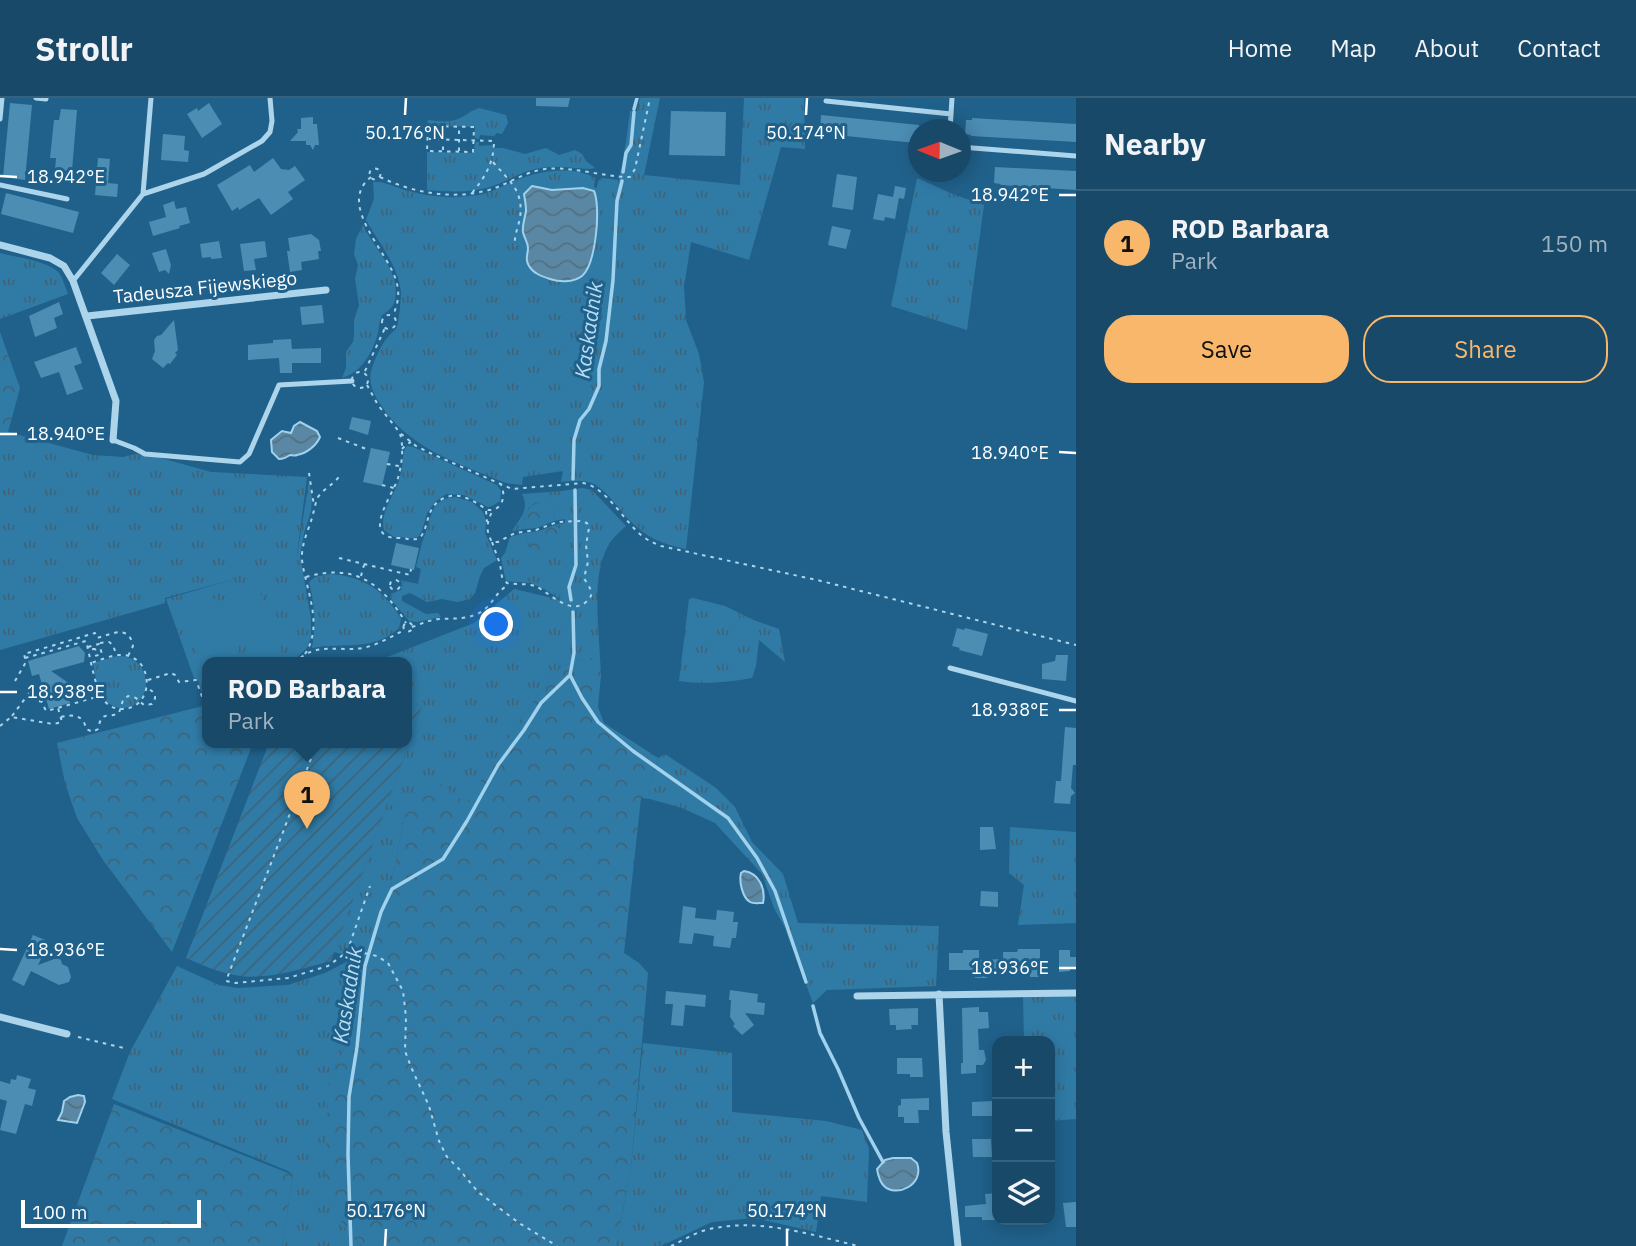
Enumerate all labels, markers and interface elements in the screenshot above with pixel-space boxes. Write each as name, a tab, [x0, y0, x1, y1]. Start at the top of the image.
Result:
text: Strollr	[35, 27, 133, 70]
text: Home	[1228, 32, 1292, 64]
text: Map	[1330, 32, 1376, 64]
text: About	[1414, 32, 1479, 64]
text: Contact	[1517, 32, 1601, 64]
north arrow	[908, 119, 971, 182]
text: 50.176°N	[365, 121, 445, 144]
text: 50.174°N	[766, 121, 846, 144]
text: Nearby	[1104, 124, 1206, 163]
text: 18.942°E	[27, 165, 105, 188]
text: 18.942°E	[971, 183, 1049, 206]
text: ROD Barbara	[1171, 211, 1329, 245]
text: 1	[1120, 228, 1134, 258]
text: 150 m	[1541, 228, 1608, 258]
text: Park	[1171, 245, 1218, 275]
street label: Tadeusza Fijewskiego	[112, 265, 298, 309]
water label: Kaskadnik	[567, 279, 609, 380]
button: Save	[1104, 315, 1349, 383]
button: Share	[1363, 315, 1608, 383]
text: 18.940°E	[27, 422, 105, 445]
text: 18.940°E	[971, 441, 1049, 464]
your location	[479, 607, 513, 641]
popup	[202, 657, 412, 748]
text: ROD Barbara	[228, 671, 386, 705]
text: 18.938°E	[27, 680, 105, 703]
text: 18.938°E	[971, 698, 1049, 721]
text: Park	[228, 705, 274, 735]
pin: 1	[284, 771, 330, 829]
text: 18.936°E	[27, 938, 105, 961]
water label: Kaskadnik	[326, 943, 369, 1045]
text: 18.936°E	[971, 956, 1049, 979]
map controls	[992, 1036, 1055, 1225]
button: +	[992, 1036, 1055, 1099]
button: −	[992, 1099, 1055, 1162]
button: layers	[992, 1162, 1055, 1225]
scale bar	[21, 1197, 201, 1229]
text: 50.176°N	[346, 1199, 426, 1222]
text: 50.174°N	[747, 1199, 827, 1222]
text: 100 m	[32, 1200, 87, 1224]

